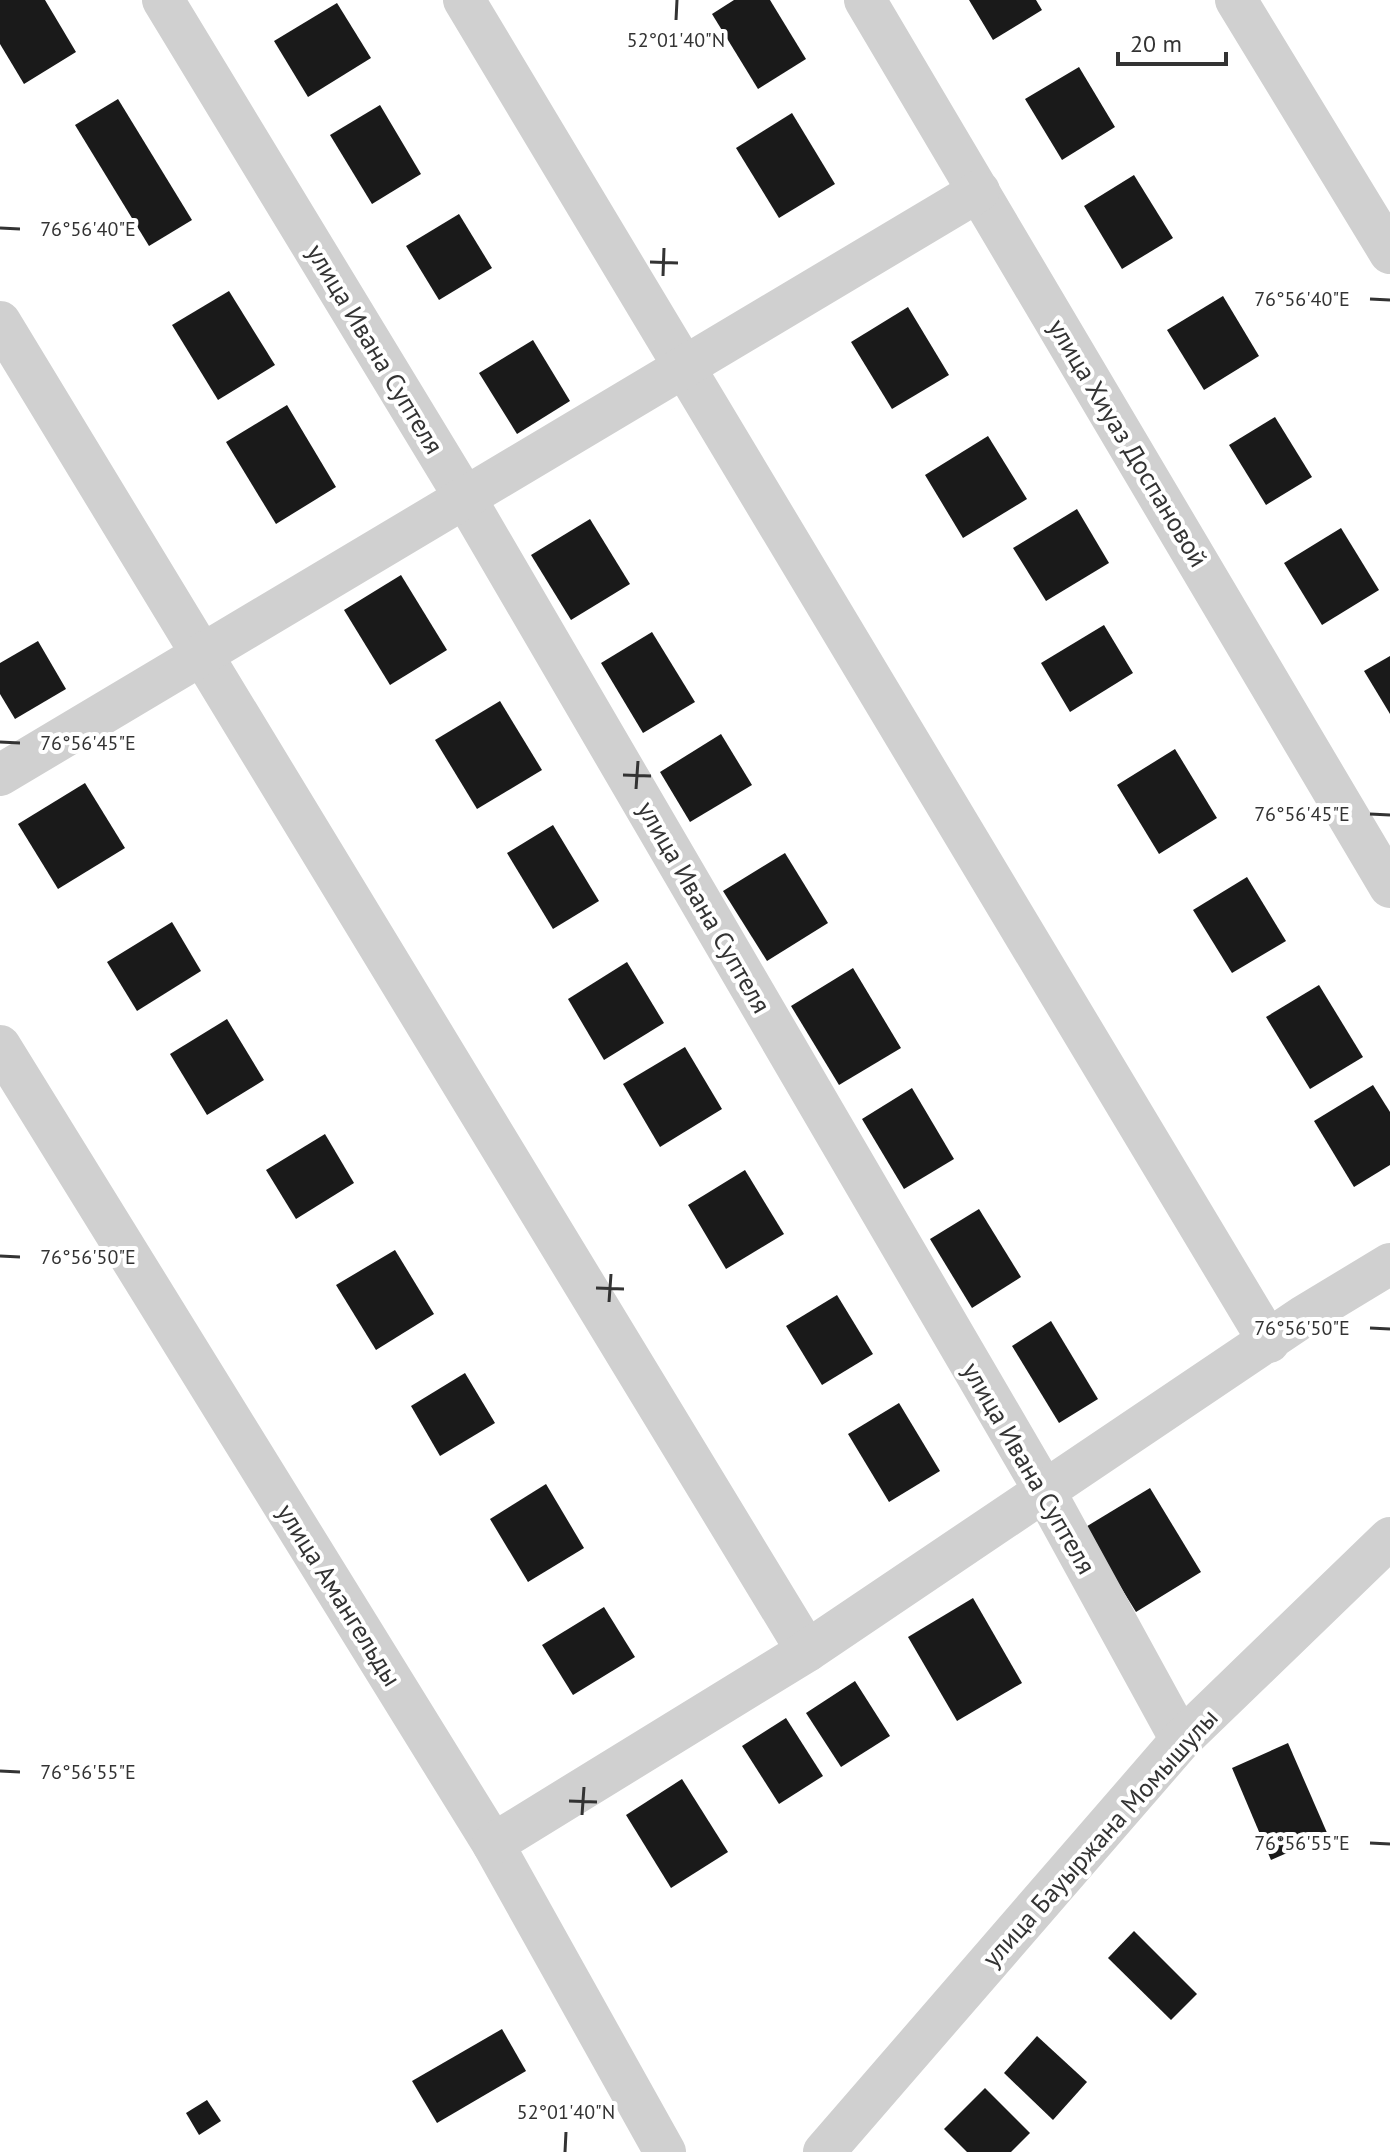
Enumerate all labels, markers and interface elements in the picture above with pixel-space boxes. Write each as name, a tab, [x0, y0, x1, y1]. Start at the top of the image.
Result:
scale bar	[1118, 16, 1226, 66]
text: 52°01'40"N	[627, 27, 725, 53]
text: 20 m	[1130, 28, 1182, 59]
text: 76°56'40"E	[40, 216, 136, 242]
street label: улица Ивана Суптеля	[300, 238, 451, 460]
text: 76°56'40"E	[1254, 286, 1350, 312]
street label: улица Хиуаз Доспановой	[1041, 313, 1216, 573]
text: 76°56'45"E	[40, 730, 136, 756]
street label: улица Ивана Суптеля	[630, 795, 779, 1019]
text: 76°56'45"E	[1254, 801, 1350, 827]
text: 76°56'50"E	[40, 1244, 136, 1270]
text: 76°56'50"E	[1254, 1315, 1350, 1341]
street label: улица Ивана Суптеля	[955, 1356, 1104, 1580]
street label: улица Амангельды	[270, 1497, 409, 1692]
street label: улица Бауыржана Момышулы	[975, 1701, 1225, 1974]
text: 76°56'55"E	[40, 1759, 136, 1785]
text: 76°56'55"E	[1254, 1830, 1350, 1856]
text: 52°01'40"N	[517, 2099, 615, 2125]

